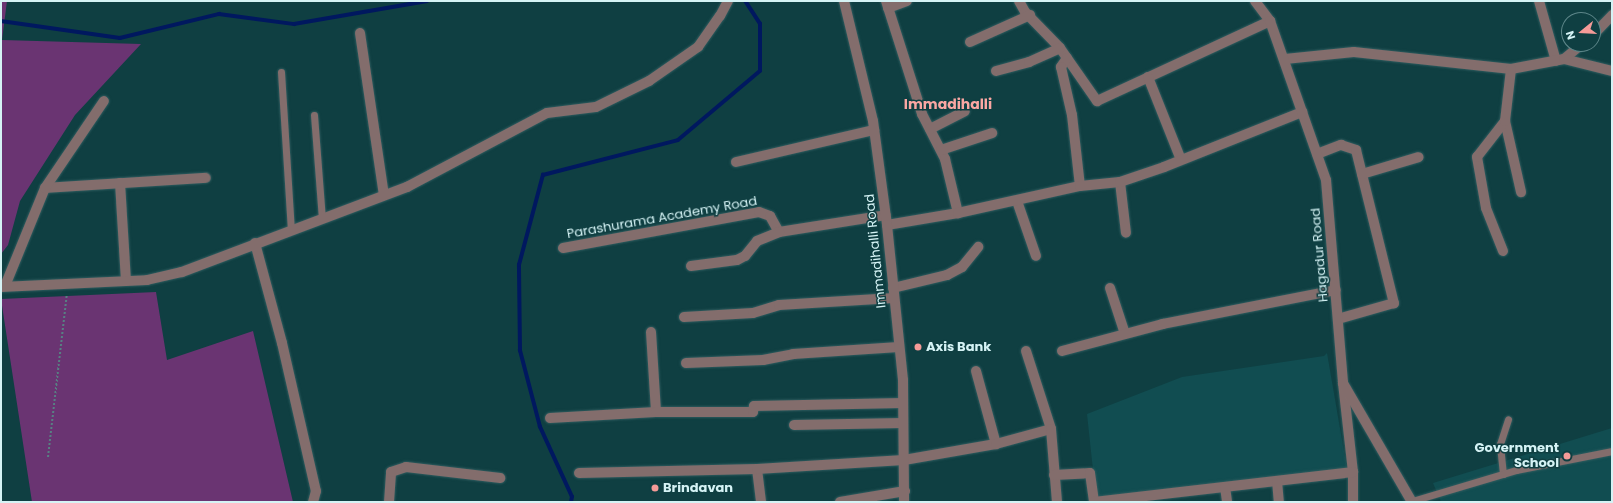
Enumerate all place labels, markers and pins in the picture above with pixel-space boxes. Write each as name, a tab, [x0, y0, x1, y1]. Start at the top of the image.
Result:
place label: Axis Bank	[926, 339, 991, 355]
marker: Axis Bank	[913, 342, 923, 352]
place label: Government School	[1475, 441, 1559, 472]
marker: Government School	[1562, 451, 1572, 461]
place label: Brindavan	[663, 480, 733, 496]
marker: Brindavan	[650, 483, 660, 493]

